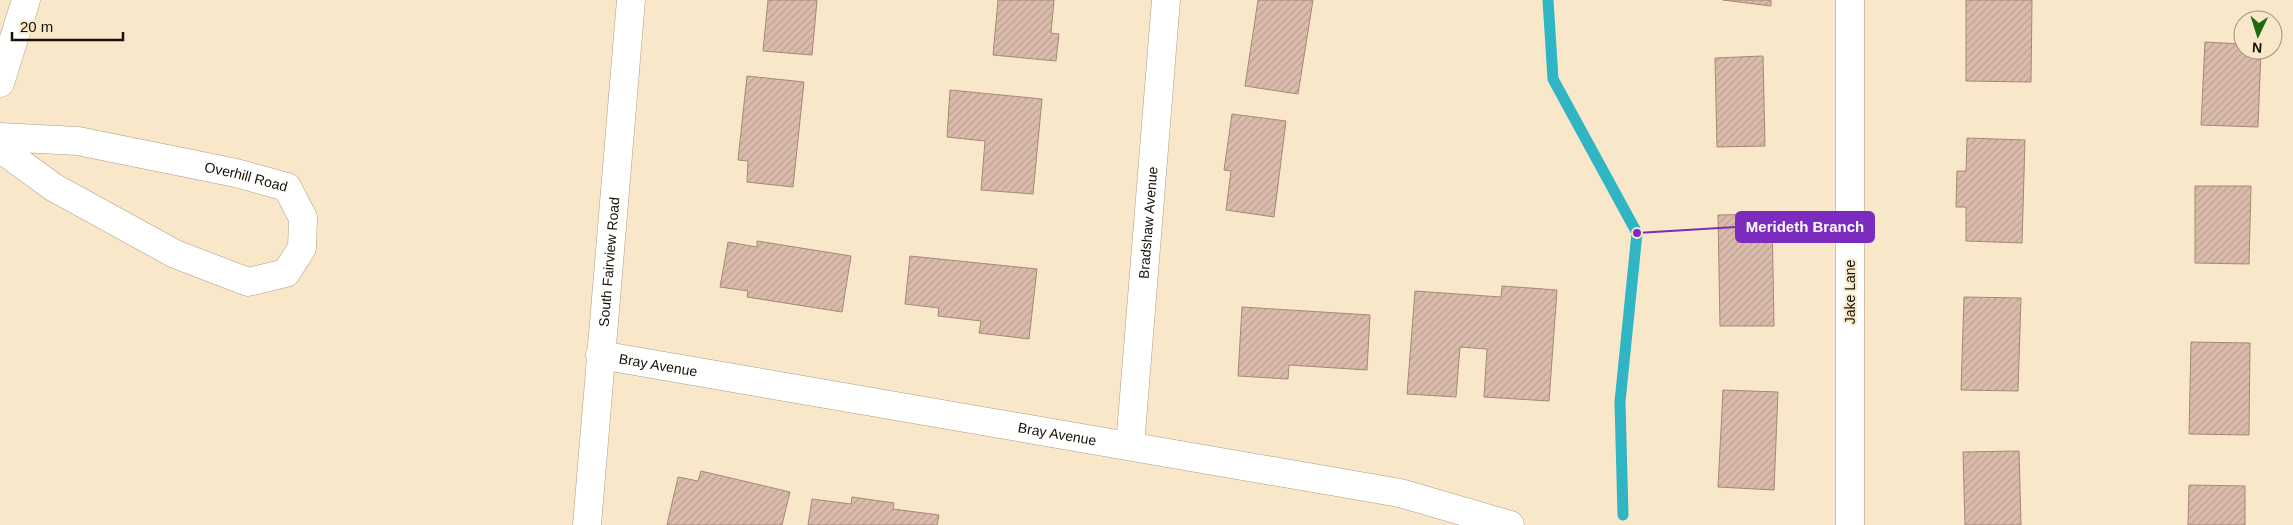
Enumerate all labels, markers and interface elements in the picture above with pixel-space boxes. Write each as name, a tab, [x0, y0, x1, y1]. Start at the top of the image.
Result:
scale bar	[12, 10, 124, 42]
north arrow	[2233, 10, 2283, 60]
text: 20 m	[20, 18, 53, 35]
text: N	[2251, 40, 2263, 56]
street label: Overhill Road	[203, 159, 289, 195]
street label: Bradshaw Avenue	[1136, 166, 1161, 280]
street label: South Fairview Road	[596, 196, 622, 327]
callout: Merideth Branch	[1736, 212, 1874, 242]
text: Merideth Branch	[1746, 218, 1864, 235]
street label: Jake Lane	[1842, 259, 1858, 324]
street label: Bray Avenue	[618, 350, 699, 380]
street label: Bray Avenue	[1017, 419, 1098, 449]

